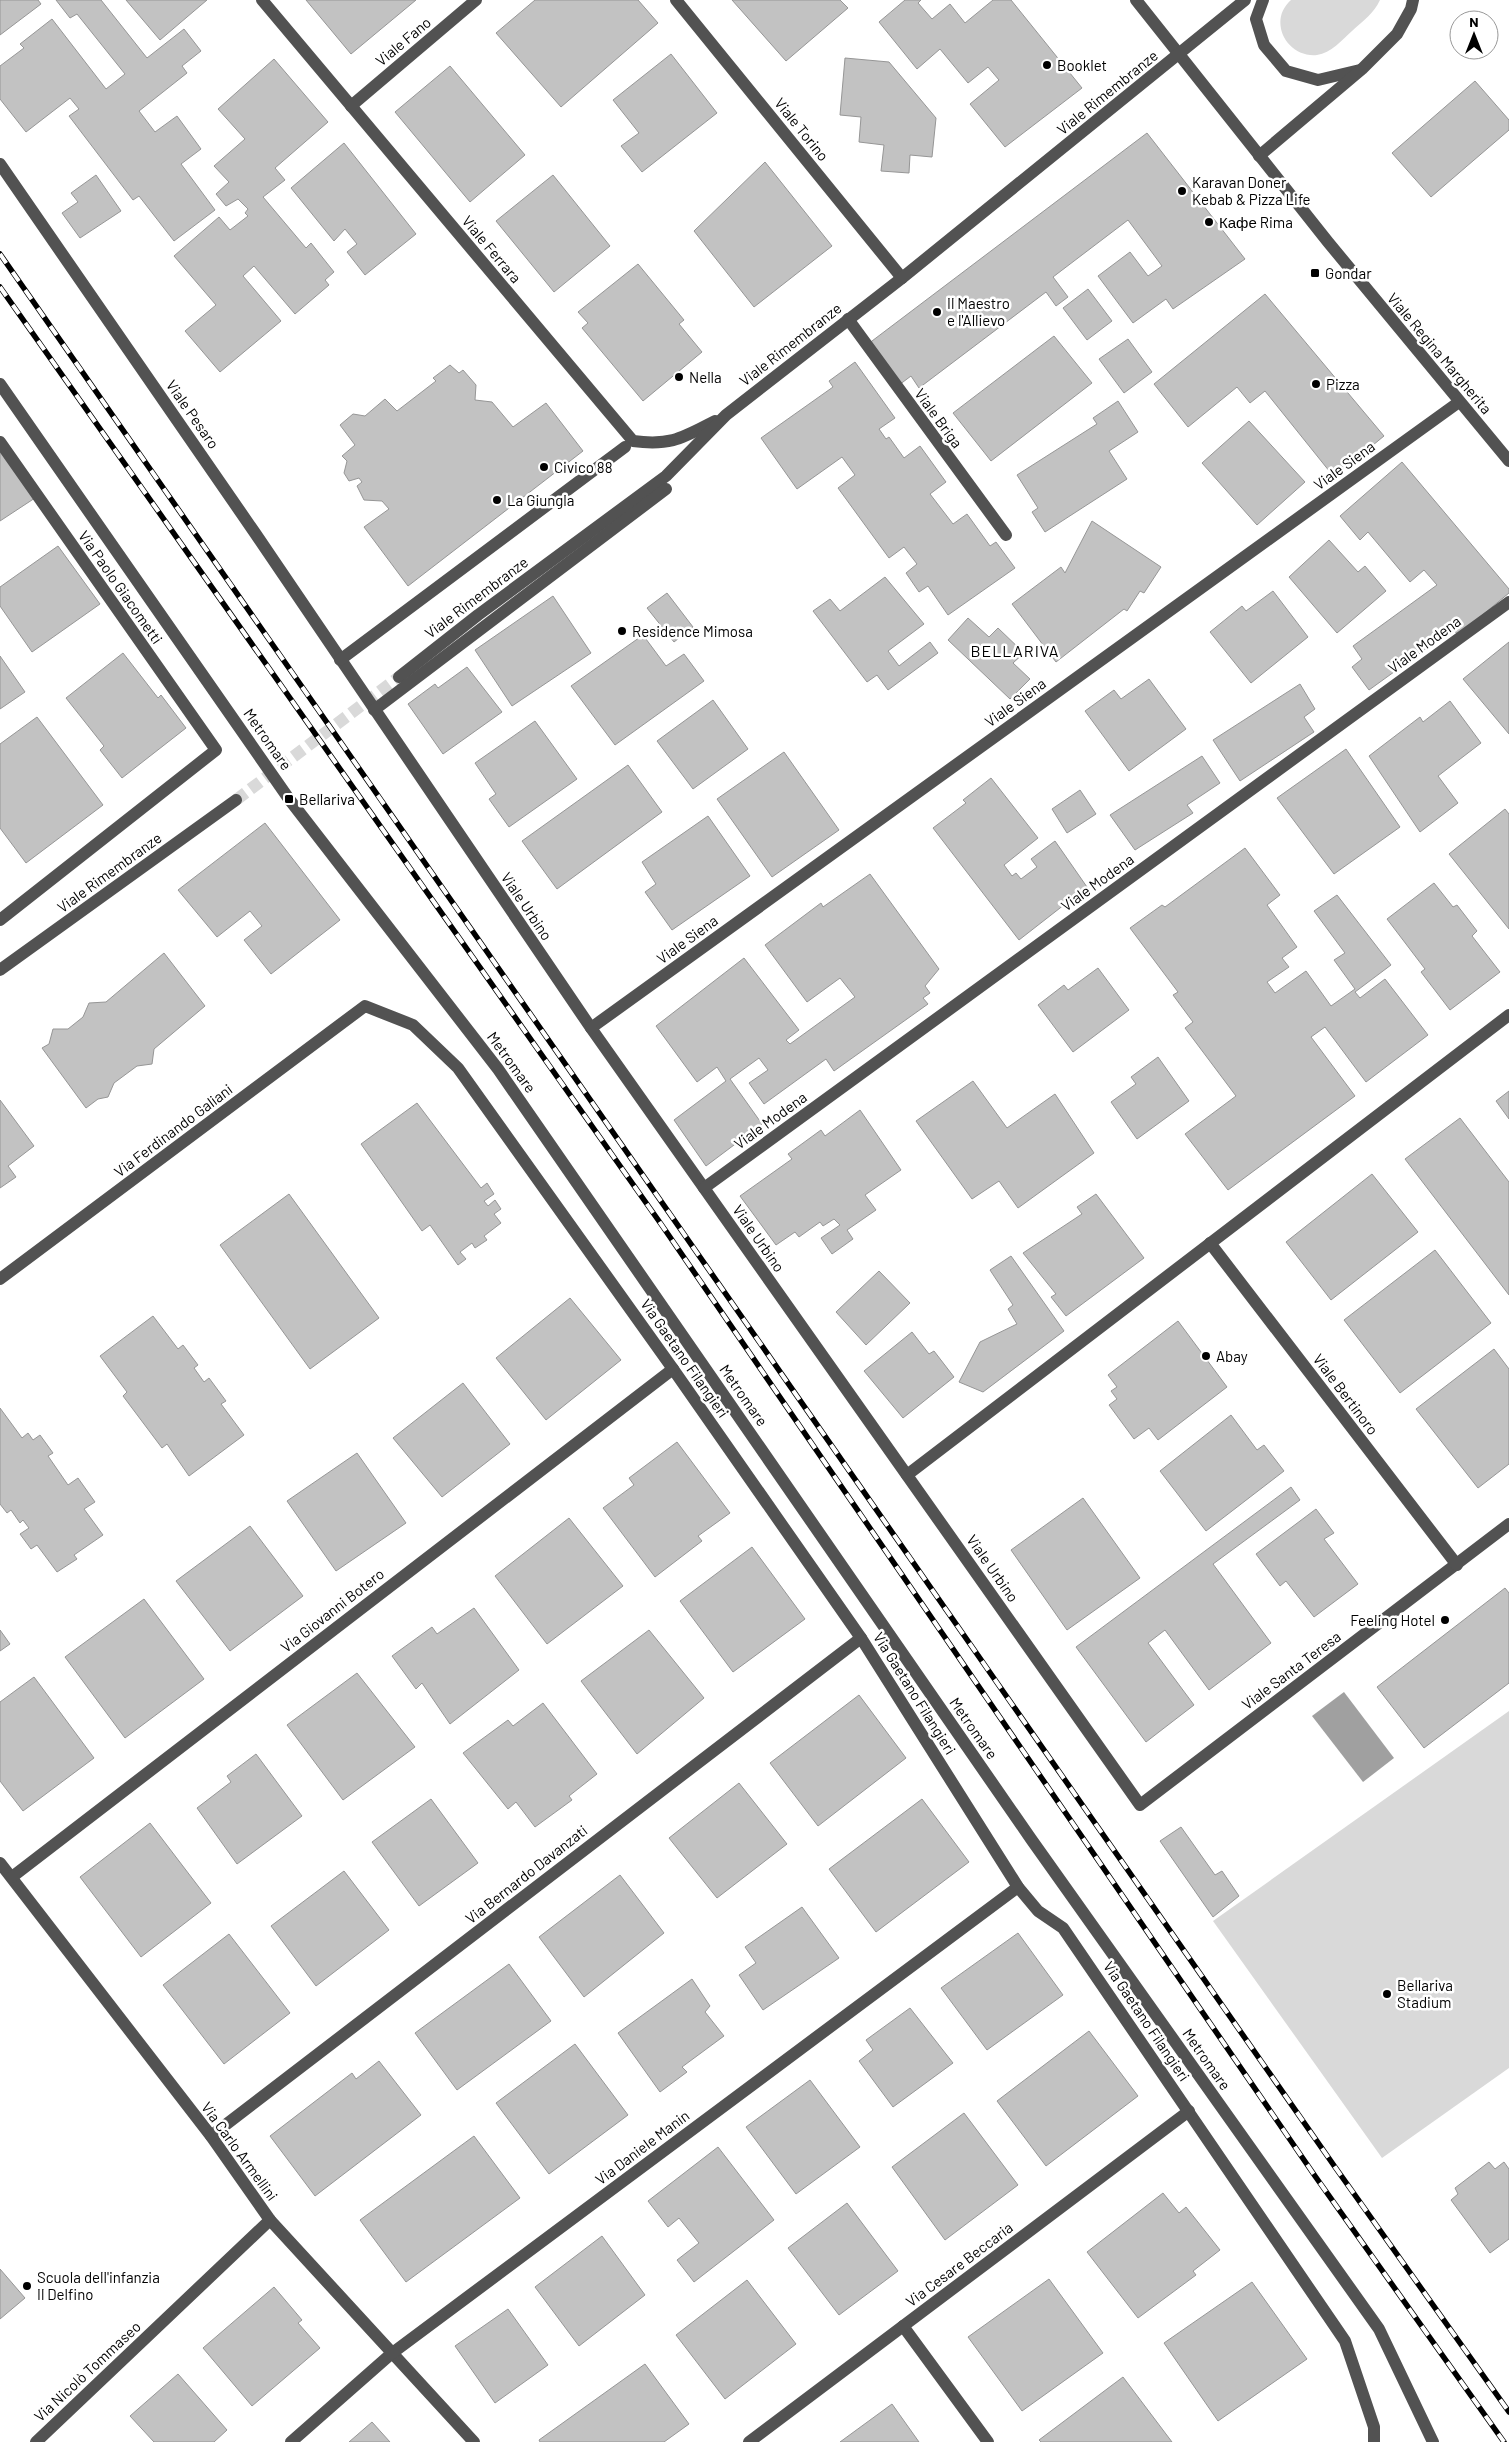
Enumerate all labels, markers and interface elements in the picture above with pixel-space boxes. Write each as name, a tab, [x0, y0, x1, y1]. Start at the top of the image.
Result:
north arrow	[1449, 10, 1499, 60]
street label: Viale Fano	[372, 13, 434, 69]
text: N	[1469, 13, 1479, 30]
street label: Viale Rimembranze	[1053, 46, 1161, 138]
place label: Booklet	[1057, 56, 1107, 74]
marker: Booklet	[1041, 59, 1053, 71]
street label: Viale Torino	[771, 94, 833, 164]
place label: Karavan Doner Kebab & Pizza Life	[1192, 173, 1311, 208]
marker: Karavan Doner Kebab & Pizza Life	[1176, 185, 1188, 197]
street label: Viale Ferrara	[459, 212, 525, 286]
place label: Кафе Rima	[1219, 213, 1293, 231]
marker: Кафе Rima	[1203, 216, 1215, 228]
place label: Gondar	[1325, 264, 1372, 282]
marker: Gondar	[1309, 267, 1321, 279]
street label: Viale Regina Margherita	[1384, 289, 1496, 417]
place label: Il Maestro e l'Allievo	[947, 294, 1010, 329]
street label: Viale Rimembranze	[735, 299, 845, 389]
marker: Il Maestro e l'Allievo	[931, 306, 943, 318]
place label: Nella	[689, 368, 722, 386]
marker: Nella	[673, 371, 685, 383]
place label: Pizza	[1326, 375, 1360, 393]
street label: Viale Pesaro	[163, 376, 223, 452]
marker: Pizza	[1310, 378, 1322, 390]
street label: Viale Briga	[911, 385, 967, 451]
street label: Viale Siena	[1310, 437, 1378, 493]
place label: Civico 88	[554, 458, 612, 476]
marker: Civico 88	[538, 461, 550, 473]
place label: La Giungla	[507, 491, 574, 509]
marker: La Giungla	[491, 494, 503, 506]
street label: Via Paolo Giacometti	[75, 527, 167, 647]
street label: Viale Rimembranze	[421, 552, 531, 642]
street label: Viale Modena	[1384, 612, 1464, 676]
place label: Residence Mimosa	[632, 622, 753, 640]
marker: Residence Mimosa	[616, 625, 628, 637]
district label: BELLARIVA	[971, 641, 1059, 660]
street label: Viale Siena	[981, 674, 1049, 730]
street label: Metromare	[240, 705, 296, 773]
place label: Bellariva	[299, 790, 355, 808]
marker: Bellariva	[283, 793, 295, 805]
street label: Viale Rimembranze	[53, 828, 165, 916]
street label: Viale Modena	[1057, 850, 1137, 914]
street label: Viale Urbino	[498, 869, 556, 943]
street label: Viale Siena	[653, 911, 721, 967]
street label: Metromare	[484, 1028, 540, 1096]
street label: Via Ferdinando Galiani	[110, 1080, 236, 1180]
street label: Viale Modena	[730, 1088, 810, 1152]
street label: Viale Urbino	[729, 1201, 789, 1275]
street label: Via Gaetano Filangieri	[637, 1295, 733, 1421]
place label: Abay	[1216, 1347, 1248, 1365]
marker: Abay	[1200, 1350, 1212, 1362]
street label: Viale Bertinoro	[1310, 1350, 1382, 1438]
street label: Metromare	[716, 1361, 772, 1429]
street label: Viale Urbino	[963, 1531, 1023, 1605]
street label: Via Giovanni Botero	[277, 1564, 387, 1656]
place label: Feeling Hotel	[1350, 1611, 1435, 1629]
marker: Feeling Hotel	[1439, 1614, 1451, 1626]
street label: Viale Santa Teresa	[1238, 1627, 1344, 1713]
street label: Via Gaetano Filangieri	[870, 1628, 960, 1758]
street label: Metromare	[946, 1694, 1002, 1762]
street label: Via Bernardo Davanzati	[461, 1821, 591, 1927]
street label: Via Gaetano Filangieri	[1100, 1958, 1194, 2084]
place label: Bellariva Stadium	[1397, 1976, 1453, 2011]
marker: Bellariva Stadium	[1381, 1988, 1393, 2000]
street label: Metromare	[1179, 2025, 1235, 2093]
street label: Via Carlo Armellini	[198, 2098, 282, 2204]
street label: Via Daniele Manin	[591, 2106, 693, 2188]
street label: Via Cesare Beccaria	[902, 2218, 1016, 2310]
place label: Scuola dell'infanzia Il Delfino	[37, 2268, 160, 2303]
marker: Scuola dell'infanzia Il Delfino	[21, 2280, 33, 2292]
street label: Via Nicolò Tommaseo	[30, 2317, 144, 2425]

